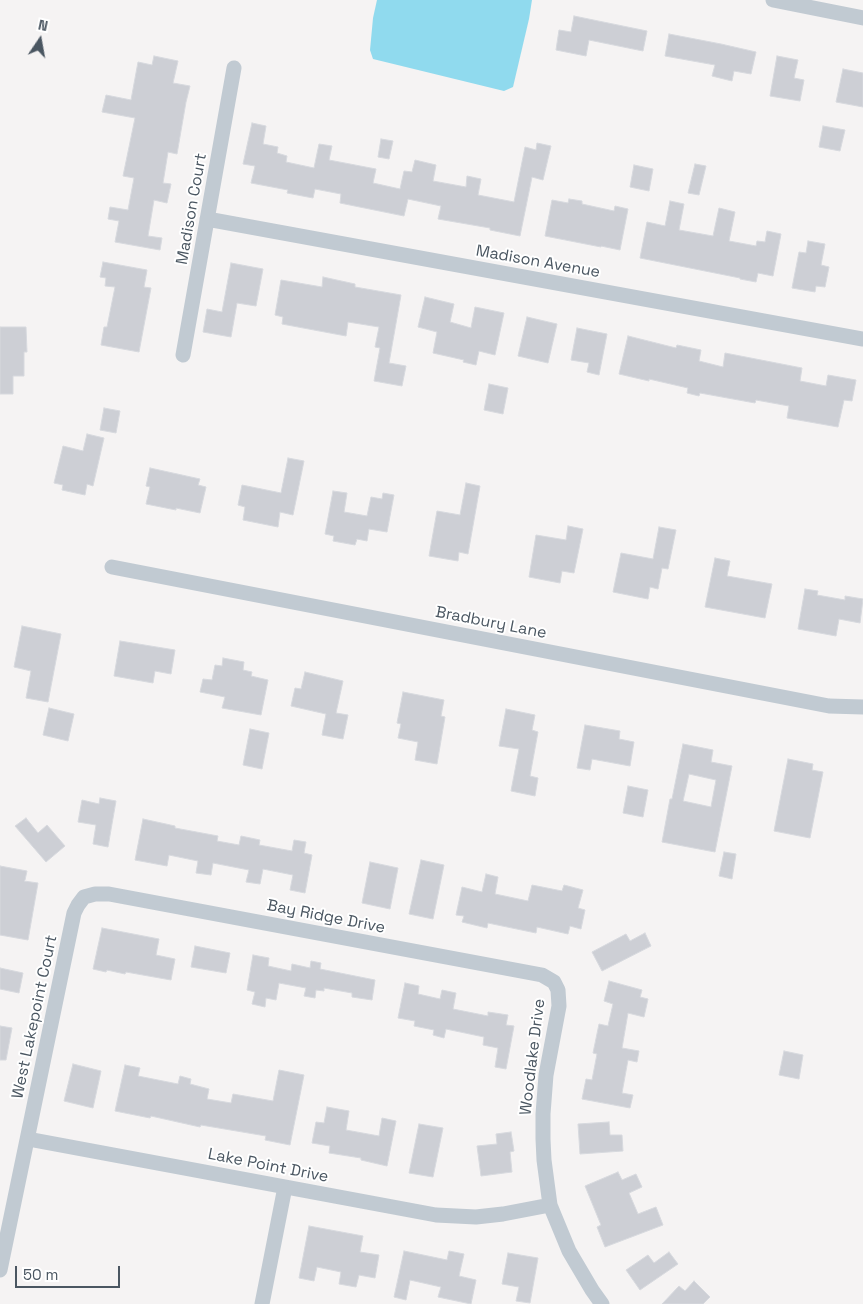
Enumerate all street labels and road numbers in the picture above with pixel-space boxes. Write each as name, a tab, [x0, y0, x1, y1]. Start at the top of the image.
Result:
street label: Madison Court	[173, 152, 211, 266]
street label: Madison Avenue	[474, 242, 602, 282]
street label: Bradbury Lane	[434, 603, 548, 643]
street label: Bay Ridge Drive	[265, 896, 387, 938]
street label: West Lakepoint Court	[8, 933, 62, 1101]
street label: Woodlake Drive	[516, 998, 550, 1116]
street label: Lake Point Drive	[206, 1145, 330, 1187]

